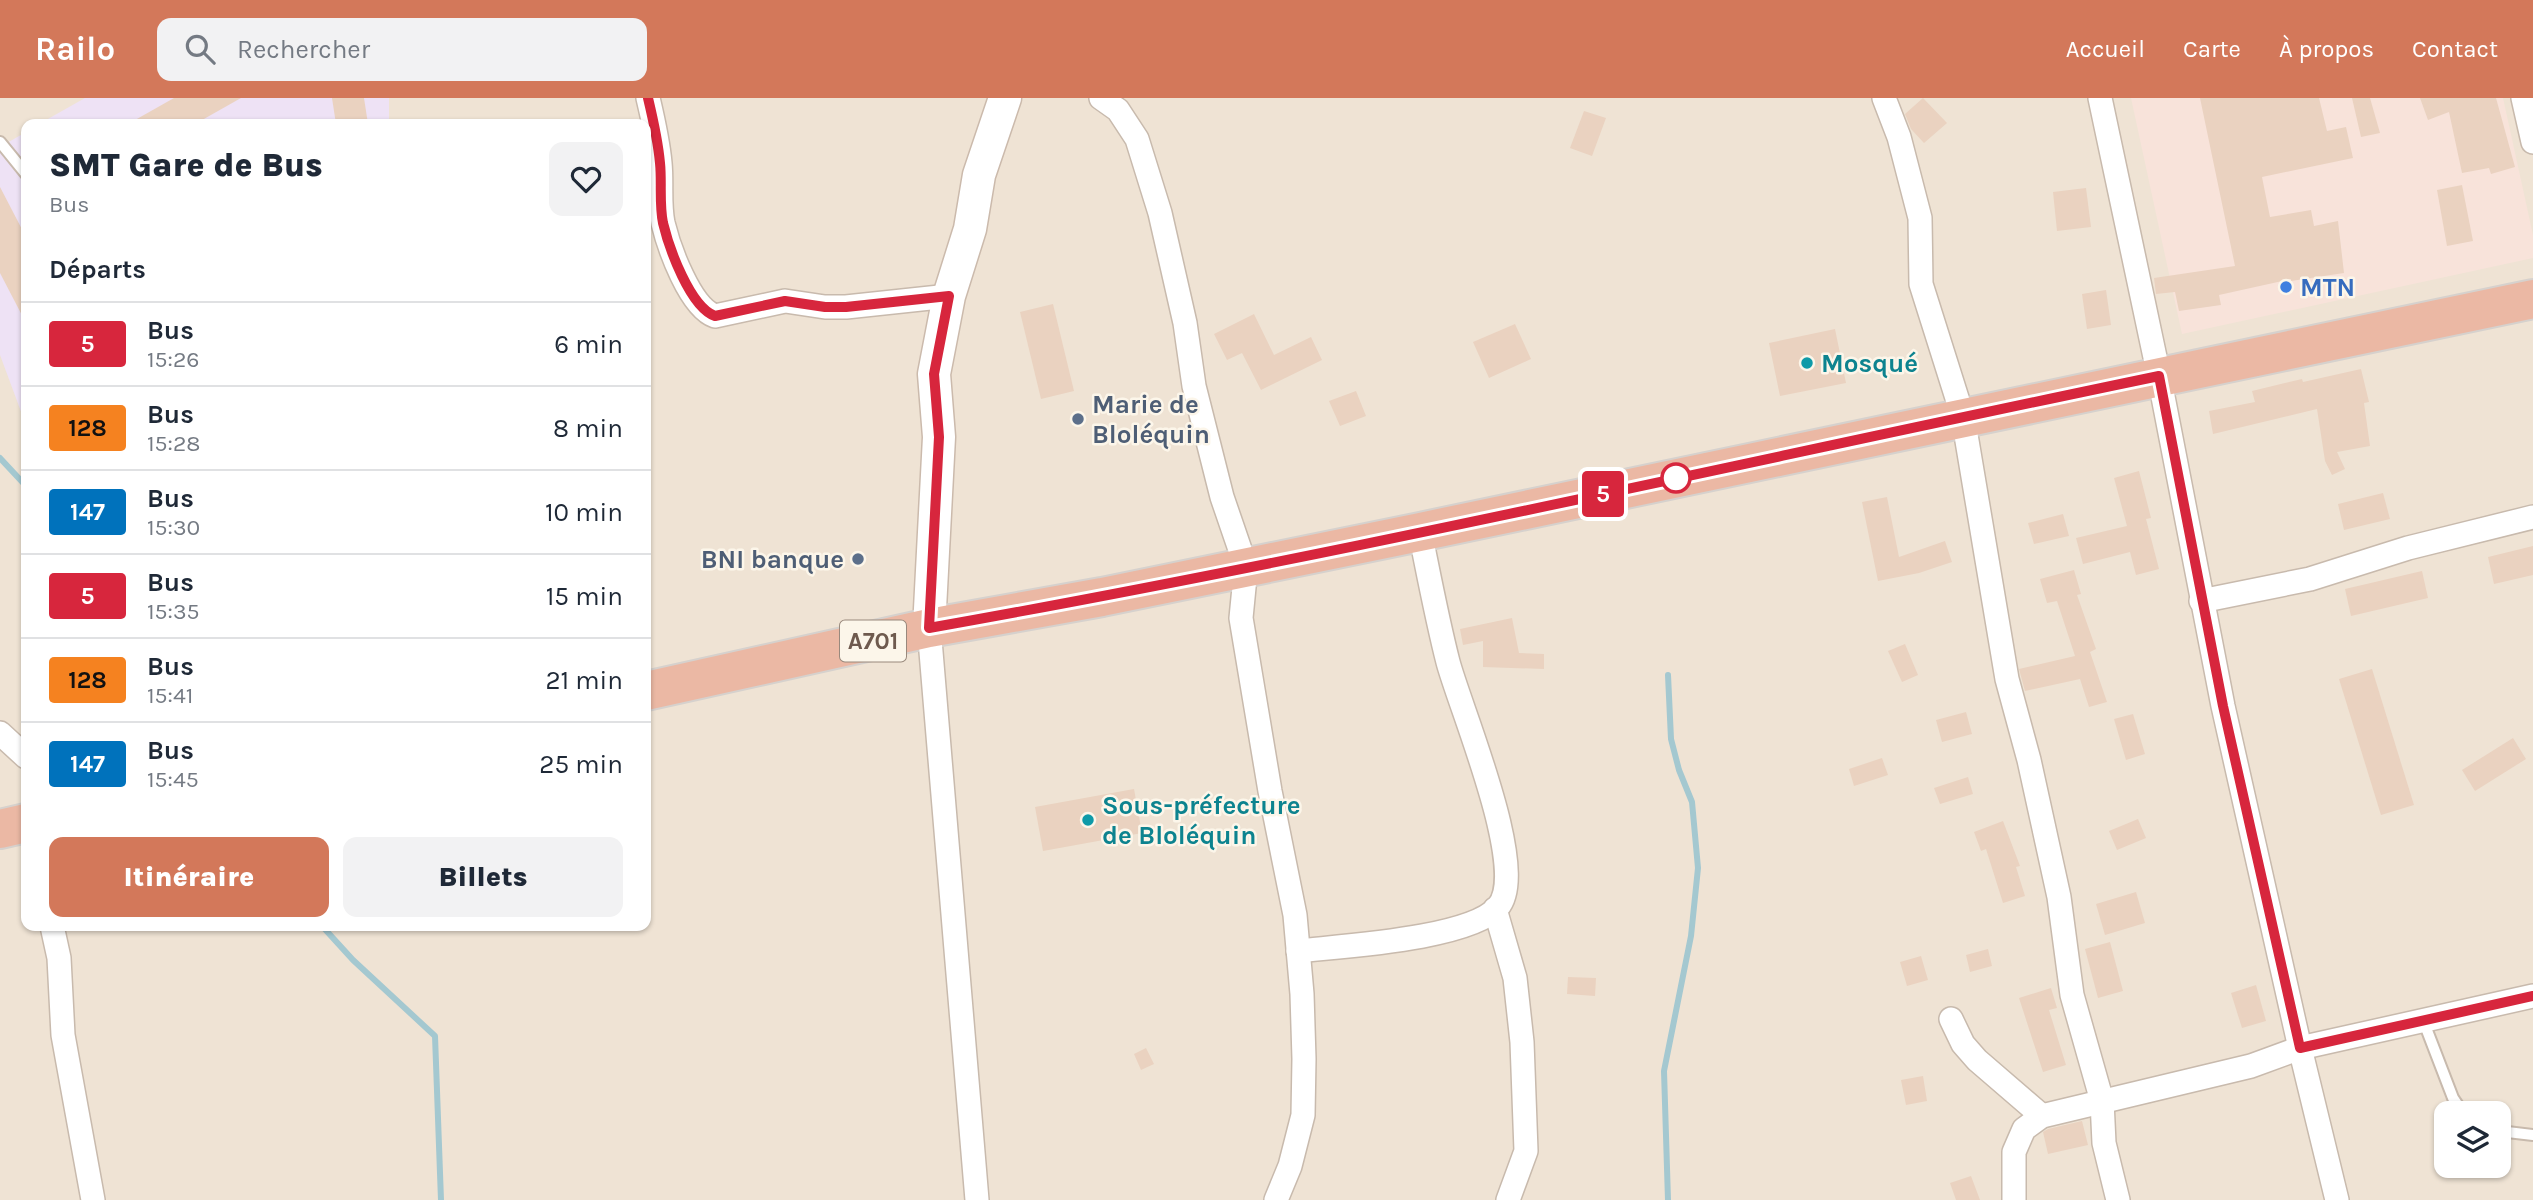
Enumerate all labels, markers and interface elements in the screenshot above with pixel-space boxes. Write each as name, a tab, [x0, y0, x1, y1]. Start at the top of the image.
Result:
search box	[157, 18, 647, 81]
text: Railo	[35, 30, 115, 68]
icon: search	[181, 30, 219, 68]
text: Rechercher	[237, 34, 370, 65]
text: Accueil	[2066, 35, 2145, 63]
text: Carte	[2183, 35, 2241, 63]
text: À propos	[2279, 35, 2374, 63]
text: Contact	[2412, 35, 2498, 63]
button: heart	[549, 142, 623, 216]
text: SMT Gare de Bus	[49, 146, 323, 184]
text: Bus	[49, 191, 89, 218]
text: Départs	[49, 254, 146, 285]
place label: MTN	[2300, 272, 2355, 303]
marker: MTN	[2278, 279, 2294, 295]
text: Bus	[147, 315, 194, 346]
text: 6 min	[554, 329, 623, 360]
text: 5	[81, 330, 94, 358]
text: 15:26	[147, 346, 199, 373]
place label: Mosqué	[1821, 348, 1918, 379]
marker: Mosqué	[1799, 355, 1815, 371]
place label: Marie de Bloléquin	[1092, 389, 1210, 450]
text: Bus	[147, 399, 194, 430]
marker: Marie de Bloléquin	[1070, 411, 1086, 427]
text: 8 min	[553, 413, 623, 444]
text: 128	[68, 414, 107, 442]
text: 15:28	[147, 430, 200, 457]
unlabelled marker	[1661, 463, 1691, 493]
line badge: 5	[1580, 471, 1626, 517]
text: 5	[1596, 480, 1610, 508]
text: Bus	[147, 483, 194, 514]
text: 10 min	[545, 497, 623, 528]
text: 147	[70, 498, 105, 526]
text: 15:30	[147, 514, 200, 541]
place label: BNI banque	[701, 544, 844, 575]
marker: BNI banque	[850, 551, 866, 567]
text: Bus	[147, 567, 194, 598]
text: 15 min	[546, 581, 623, 612]
text: 5	[81, 582, 94, 610]
text: 15:35	[147, 598, 199, 625]
road number: A701	[840, 620, 906, 662]
text: Bus	[147, 651, 194, 682]
text: 21 min	[545, 665, 623, 696]
text: 128	[68, 666, 107, 694]
text: 15:41	[147, 682, 193, 709]
text: Bus	[147, 735, 194, 766]
text: 25 min	[539, 749, 623, 780]
text: 147	[70, 750, 105, 778]
text: 15:45	[147, 766, 199, 793]
place label: Sous-préfecture de Bloléquin	[1102, 790, 1301, 851]
marker: Sous-préfecture de Bloléquin	[1080, 812, 1096, 828]
button: Itinéraire	[49, 837, 329, 917]
button: Billets	[343, 837, 623, 917]
map controls	[2434, 1101, 2511, 1178]
button: layers	[2434, 1101, 2511, 1178]

